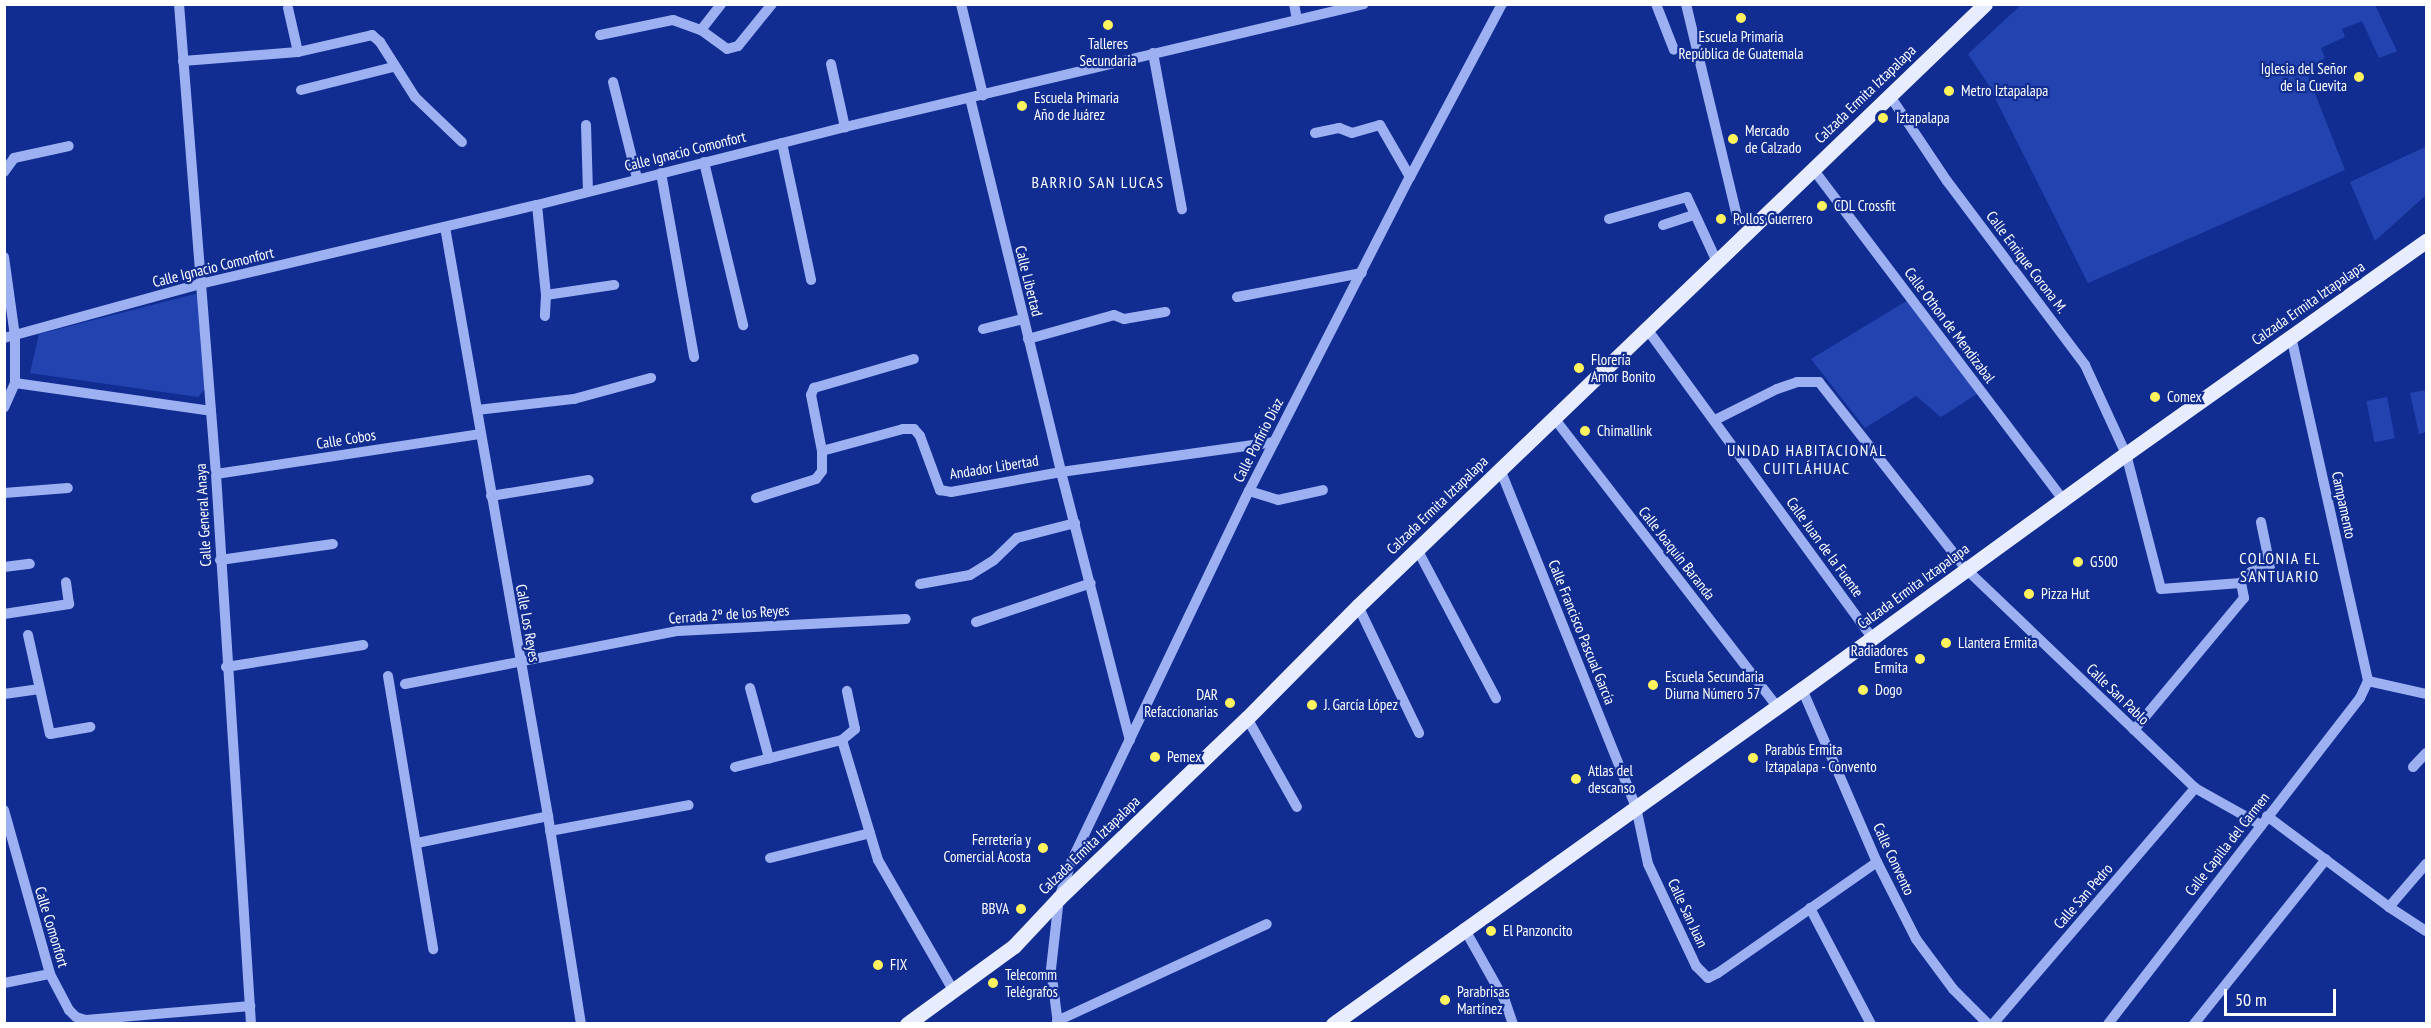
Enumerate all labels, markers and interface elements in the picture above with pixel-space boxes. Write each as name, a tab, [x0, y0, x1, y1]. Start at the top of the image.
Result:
marker: Escuela Primaria República de Guatemala	[1734, 11, 1748, 25]
marker: Talleres Secundaria	[1101, 18, 1115, 32]
place label: Escuela Primaria República de Guatemala	[1679, 27, 1803, 62]
place label: Talleres Secundaria	[1080, 34, 1136, 69]
street label: Calzada Ermita Iztapalapa	[1811, 41, 1919, 147]
place label: Iglesia del Señor de la Cuevita	[2261, 59, 2347, 94]
marker: Iglesia del Señor de la Cuevita	[2352, 70, 2366, 84]
place label: Metro Iztapalapa	[1961, 82, 2048, 100]
marker: Metro Iztapalapa	[1942, 84, 1956, 98]
place label: Escuela Primaria Año de Juárez	[1034, 88, 1119, 123]
marker: Escuela Primaria Año de Juárez	[1015, 99, 1029, 113]
marker: Iztapalapa	[1874, 109, 1892, 127]
place label: Iztapalapa	[1896, 109, 1950, 127]
place label: Mercado de Calzado	[1745, 121, 1801, 156]
street label: Calle Ignacio Comonfort	[622, 127, 748, 175]
marker: Mercado de Calzado	[1726, 132, 1740, 146]
district label: BARRIO SAN LUCAS	[1031, 172, 1165, 192]
place label: CDL Crossfit	[1834, 197, 1896, 215]
marker: CDL Crossfit	[1815, 199, 1829, 213]
street label: Calle Enrique Corona M.	[1983, 207, 2071, 317]
place label: Pollos Guerrero	[1733, 210, 1813, 228]
marker: Pollos Guerrero	[1714, 212, 1728, 226]
street label: Calle Ignacio Comonfort	[150, 243, 276, 291]
street label: Calle Libertad	[1012, 244, 1046, 318]
street label: Calzada Ermita Iztapalapa	[2248, 257, 2368, 349]
street label: Calle Othon de Mendizabal	[1901, 264, 1999, 386]
place label: Florería Amor Bonito	[1591, 350, 1655, 385]
marker: Florería Amor Bonito	[1572, 361, 1586, 375]
place label: Comex	[2167, 388, 2202, 406]
marker: Comex	[2148, 390, 2162, 404]
street label: Calle Porfirio Díaz	[1229, 395, 1287, 485]
place label: Chimallink	[1597, 422, 1652, 440]
marker: Chimallink	[1578, 424, 1592, 438]
street label: Calle Cobos	[315, 425, 377, 453]
district label: UNIDAD HABITACIONAL CUITLÁHUAC	[1727, 440, 1887, 478]
street label: Andador Libertad	[948, 451, 1040, 483]
street label: Calzada Ermita Iztapalapa	[1383, 452, 1491, 558]
street label: Calle General Anaya	[191, 463, 215, 567]
street label: Campamento	[2328, 470, 2360, 540]
street label: Calle Juan de la Fuente	[1783, 494, 1867, 600]
street label: Calle Joaquín Baranda	[1635, 503, 1719, 603]
street label: Calzada Ermita Iztapalapa	[1854, 539, 1972, 633]
district label: COLONIA EL SANTUARIO	[2239, 548, 2321, 586]
place label: G500	[2090, 553, 2118, 571]
marker: G500	[2071, 555, 2085, 569]
street label: Calle Francisco Pascual García	[1545, 557, 1619, 707]
street label: Calle Los Reyes	[512, 583, 544, 663]
place label: Pizza Hut	[2041, 585, 2090, 603]
marker: Pizza Hut	[2022, 587, 2036, 601]
street label: Cerrada 2º de los Reyes	[668, 601, 790, 627]
place label: Llantera Ermita	[1958, 634, 2037, 652]
marker: Llantera Ermita	[1939, 636, 1953, 650]
place label: Radiadores Ermita	[1851, 641, 1908, 676]
marker: Radiadores Ermita	[1913, 652, 1927, 666]
street label: Calle San Pablo	[2083, 660, 2153, 728]
place label: Escuela Secundaria Diurna Número 57	[1665, 667, 1764, 702]
marker: Escuela Secundaria Diurna Número 57	[1646, 678, 1660, 692]
place label: Dogo	[1875, 681, 1902, 699]
marker: Dogo	[1856, 683, 1870, 697]
place label: DAR Refaccionarias	[1144, 685, 1218, 720]
marker: DAR Refaccionarias	[1223, 696, 1237, 710]
place label: J. García López	[1324, 696, 1399, 714]
marker: J. García López	[1305, 698, 1319, 712]
place label: Parabús Ermita Iztapalapa - Convento	[1765, 740, 1878, 775]
place label: Pemex	[1167, 748, 1201, 766]
marker: Pemex	[1148, 750, 1162, 764]
marker: Parabús Ermita Iztapalapa - Convento	[1746, 751, 1760, 765]
place label: Atlas del descanso	[1588, 761, 1635, 796]
marker: Atlas del descanso	[1569, 772, 1583, 786]
street label: Calle Capilla del Carmen	[2181, 789, 2273, 899]
street label: Calzada Ermita Iztapalapa	[1035, 792, 1143, 898]
street label: Calle Convento	[1869, 820, 1919, 898]
place label: Ferretería y Comercial Acosta	[943, 830, 1031, 865]
marker: Ferretería y Comercial Acosta	[1036, 841, 1050, 855]
street label: Calle San Pedro	[2050, 860, 2116, 932]
street label: Calle San Juan	[1664, 876, 1712, 950]
street label: Calle Comonfort	[31, 884, 73, 970]
place label: BBVA	[981, 900, 1009, 918]
marker: BBVA	[1014, 902, 1028, 916]
place label: El Panzoncito	[1503, 922, 1572, 940]
marker: El Panzoncito	[1484, 924, 1498, 938]
place label: FIX	[890, 956, 907, 974]
marker: FIX	[871, 958, 885, 972]
place label: Telecomm Telégrafos	[1005, 965, 1058, 1000]
marker: Telecomm Telégrafos	[986, 976, 1000, 990]
scale bar	[2227, 977, 2340, 1015]
place label: Parabrisas Martínez	[1457, 982, 1509, 1017]
text: 50 m	[2235, 988, 2267, 1011]
marker: Parabrisas Martínez	[1438, 993, 1452, 1007]

